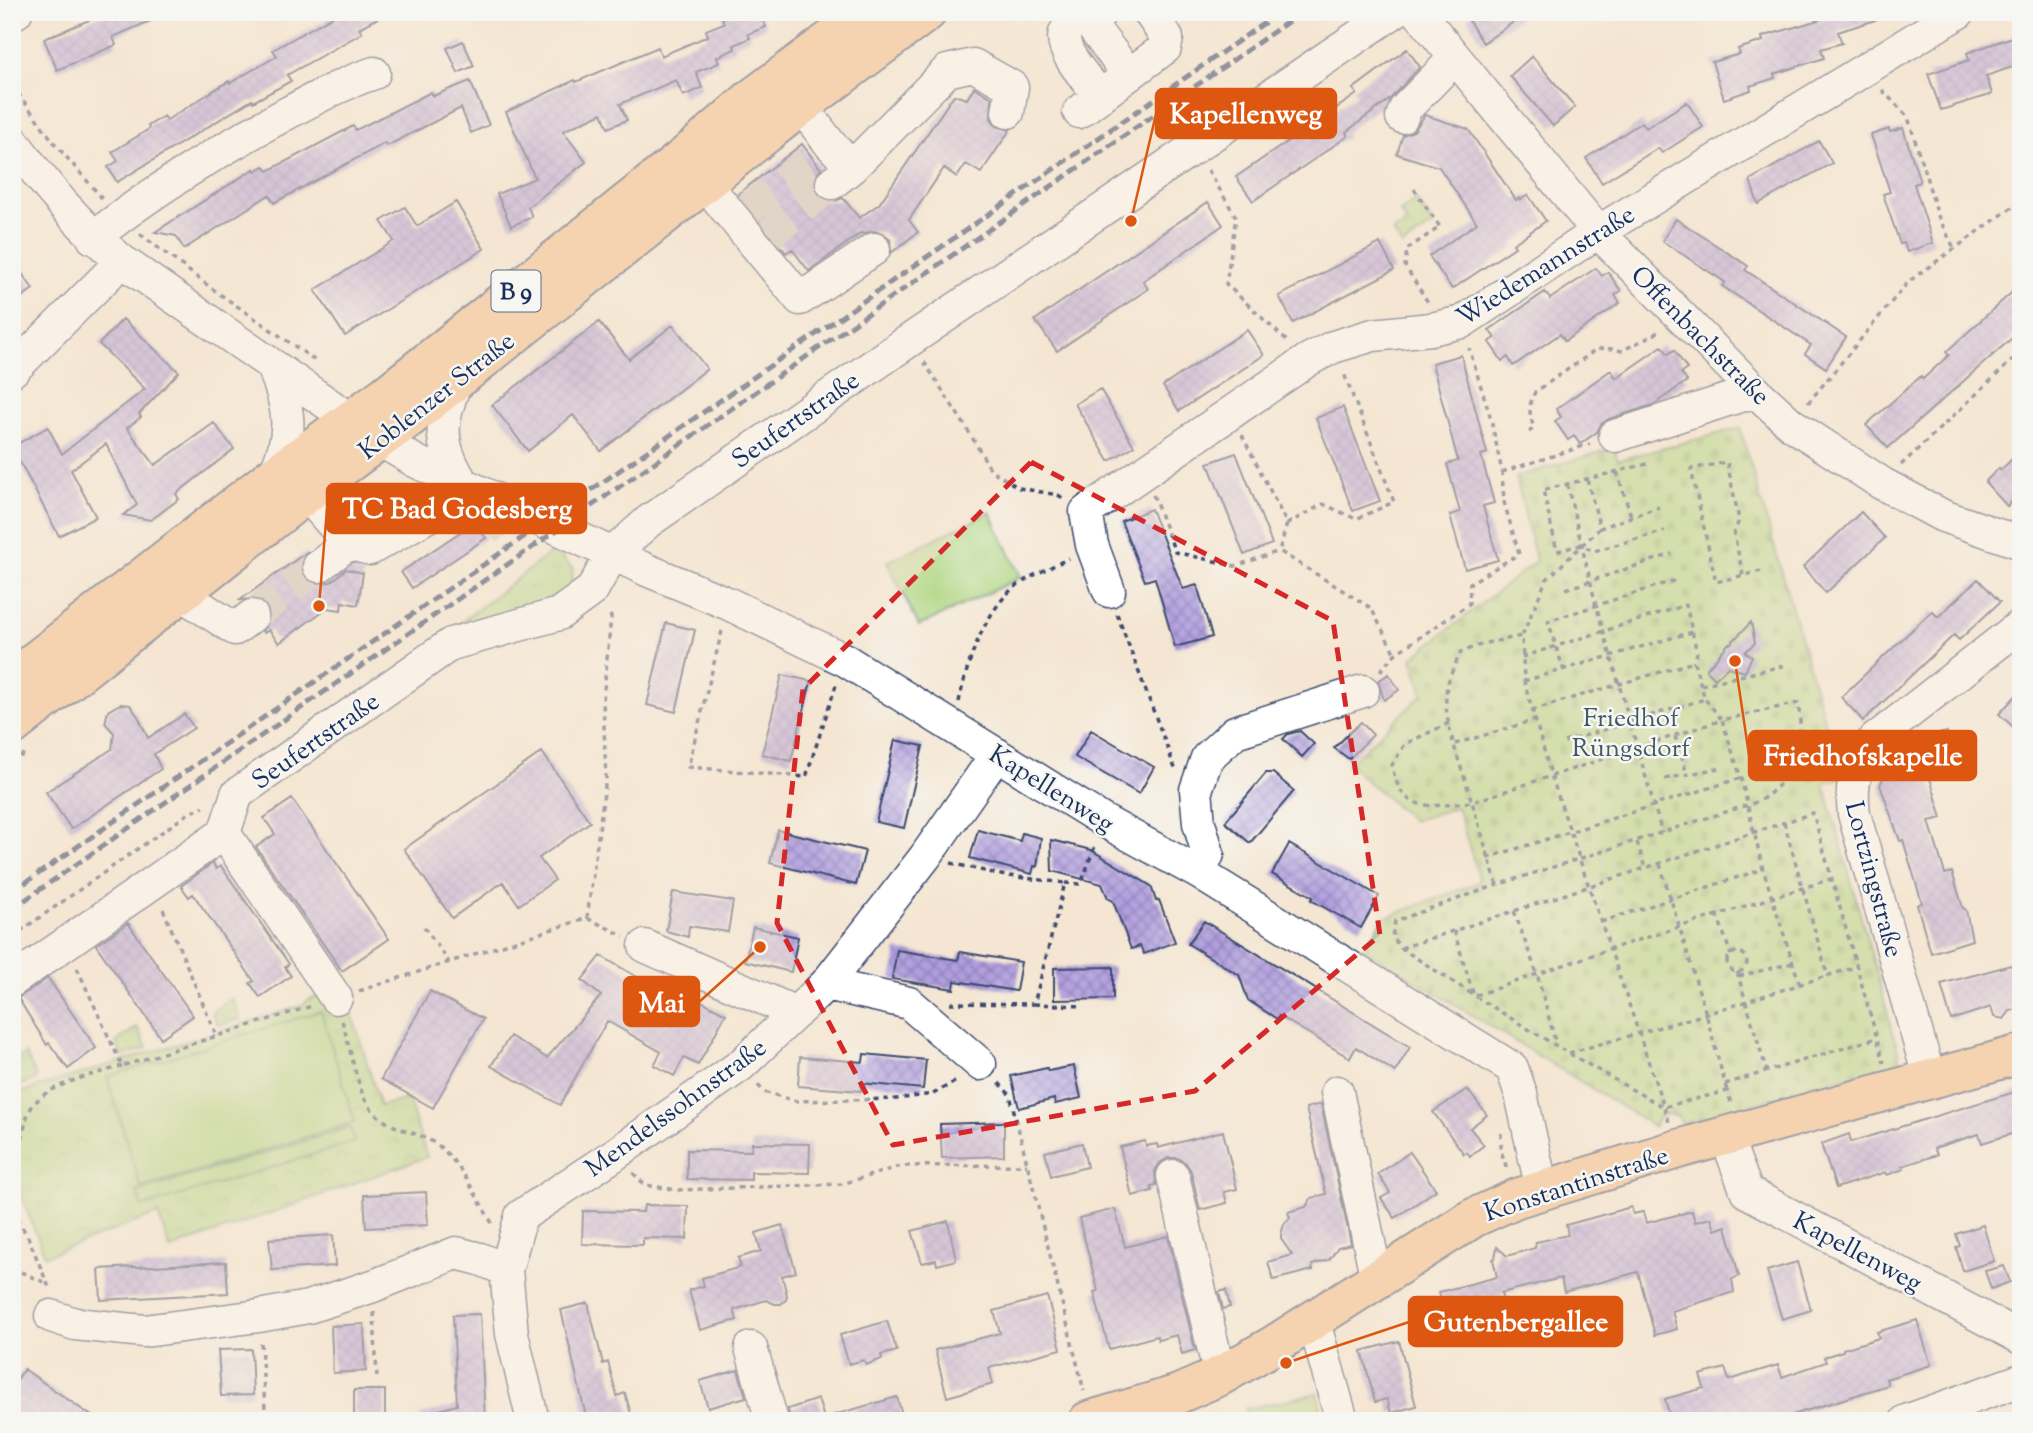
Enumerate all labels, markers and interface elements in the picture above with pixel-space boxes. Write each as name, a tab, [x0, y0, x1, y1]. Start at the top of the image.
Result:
callout: Kapellenweg	[1156, 89, 1336, 138]
text: Kapellenweg	[1170, 96, 1322, 136]
street label: Wiedemannstraße	[1450, 197, 1643, 337]
street label: Offenbachstraße	[1621, 259, 1777, 415]
road number: B 9	[491, 270, 540, 312]
street label: Koblenzer Straße	[352, 324, 524, 470]
street label: Seufertstraße	[725, 363, 868, 479]
callout: TC Bad Godesberg	[327, 484, 586, 533]
text: TC Bad Godesberg	[342, 491, 572, 531]
street label: Seufertstraße	[245, 684, 388, 800]
park label: Friedhof Rüngsdorf	[1572, 701, 1691, 768]
callout: Friedhofskapelle	[1749, 731, 1976, 780]
street label: Kapellenweg	[981, 737, 1120, 843]
text: Friedhofskapelle	[1763, 738, 1963, 778]
street label: Lortzingstraße	[1834, 797, 1911, 962]
callout: Mai	[624, 977, 699, 1026]
text: Mai	[639, 985, 685, 1025]
street label: Mendelssohnstraße	[578, 1031, 775, 1188]
street label: Konstantinstraße	[1480, 1138, 1674, 1233]
street label: Kapellenweg	[1786, 1204, 1928, 1303]
callout: Gutenbergallee	[1409, 1297, 1622, 1346]
text: Gutenbergallee	[1424, 1304, 1608, 1344]

